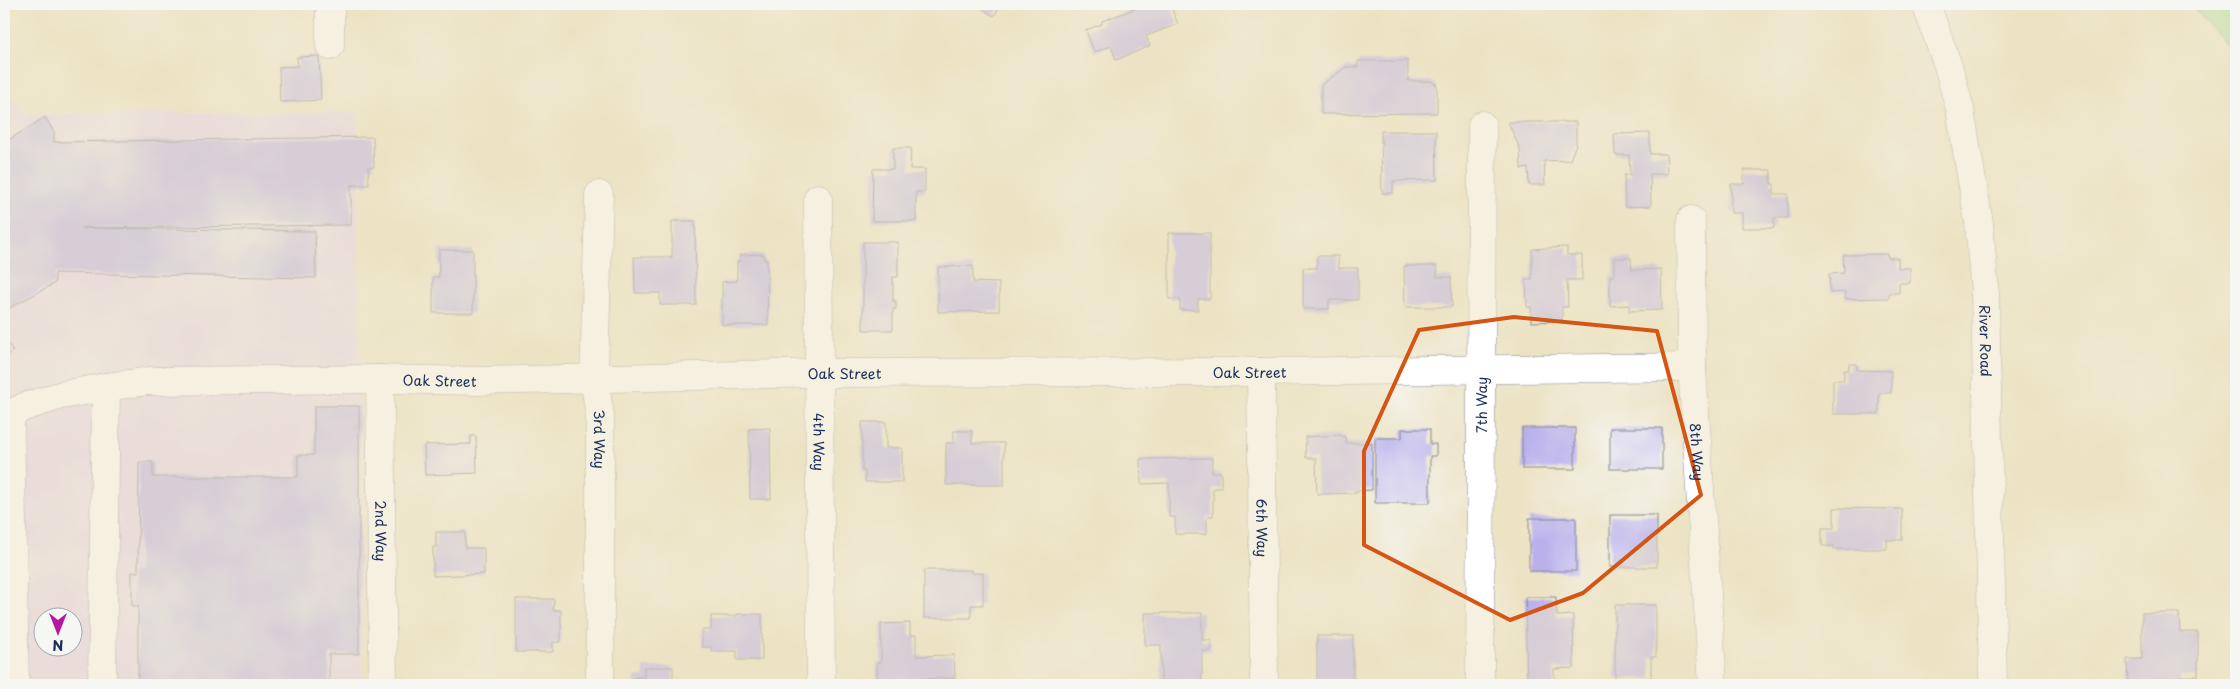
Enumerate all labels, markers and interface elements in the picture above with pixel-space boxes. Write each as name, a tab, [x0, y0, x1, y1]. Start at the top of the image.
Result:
street label: River Road	[1975, 304, 1997, 377]
street label: Oak Street	[1213, 361, 1287, 383]
street label: Oak Street	[807, 362, 882, 384]
street label: Oak Street	[403, 369, 477, 391]
street label: 7th Way	[1470, 377, 1492, 433]
street label: 3rd Way	[589, 408, 611, 469]
street label: 4th Way	[809, 413, 830, 471]
street label: 8th Way	[1685, 422, 1710, 481]
street label: 6th Way	[1252, 499, 1273, 557]
street label: 2nd Way	[371, 500, 392, 562]
north arrow	[32, 606, 82, 656]
text: N	[52, 635, 64, 656]

